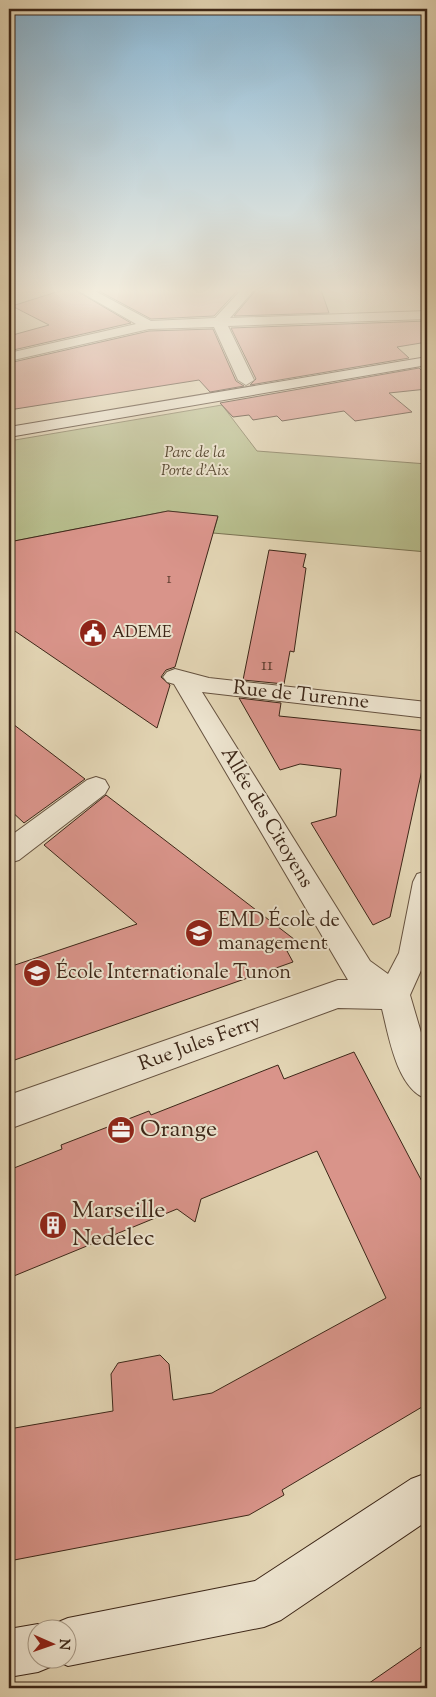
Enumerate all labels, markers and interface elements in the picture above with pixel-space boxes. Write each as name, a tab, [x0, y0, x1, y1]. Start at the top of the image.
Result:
park label: Parc de la Porte d'Aix	[161, 442, 229, 483]
house number: 1	[166, 569, 172, 590]
public building icon: ADEME	[78, 618, 108, 648]
place label: ADEME	[112, 622, 172, 645]
house number: 11	[261, 653, 273, 679]
street label: Rue de Turenne	[231, 674, 371, 718]
street label: Allée des Citoyens	[212, 742, 320, 894]
place label: EMD École de management	[218, 906, 340, 959]
school or university icon: EMD École de management	[184, 918, 214, 948]
school or university icon: École Internationale Tunon	[22, 958, 52, 988]
place label: École Internationale Tunon	[56, 958, 291, 988]
street label: Rue Jules Ferry	[135, 1008, 265, 1080]
place label: Orange	[140, 1113, 217, 1147]
office icon: Orange	[106, 1115, 136, 1145]
place label: Marseille Nedelec	[72, 1194, 166, 1256]
building icon: Marseille Nedelec	[38, 1210, 68, 1240]
north arrow	[28, 1620, 78, 1670]
text: N	[53, 1638, 73, 1650]

